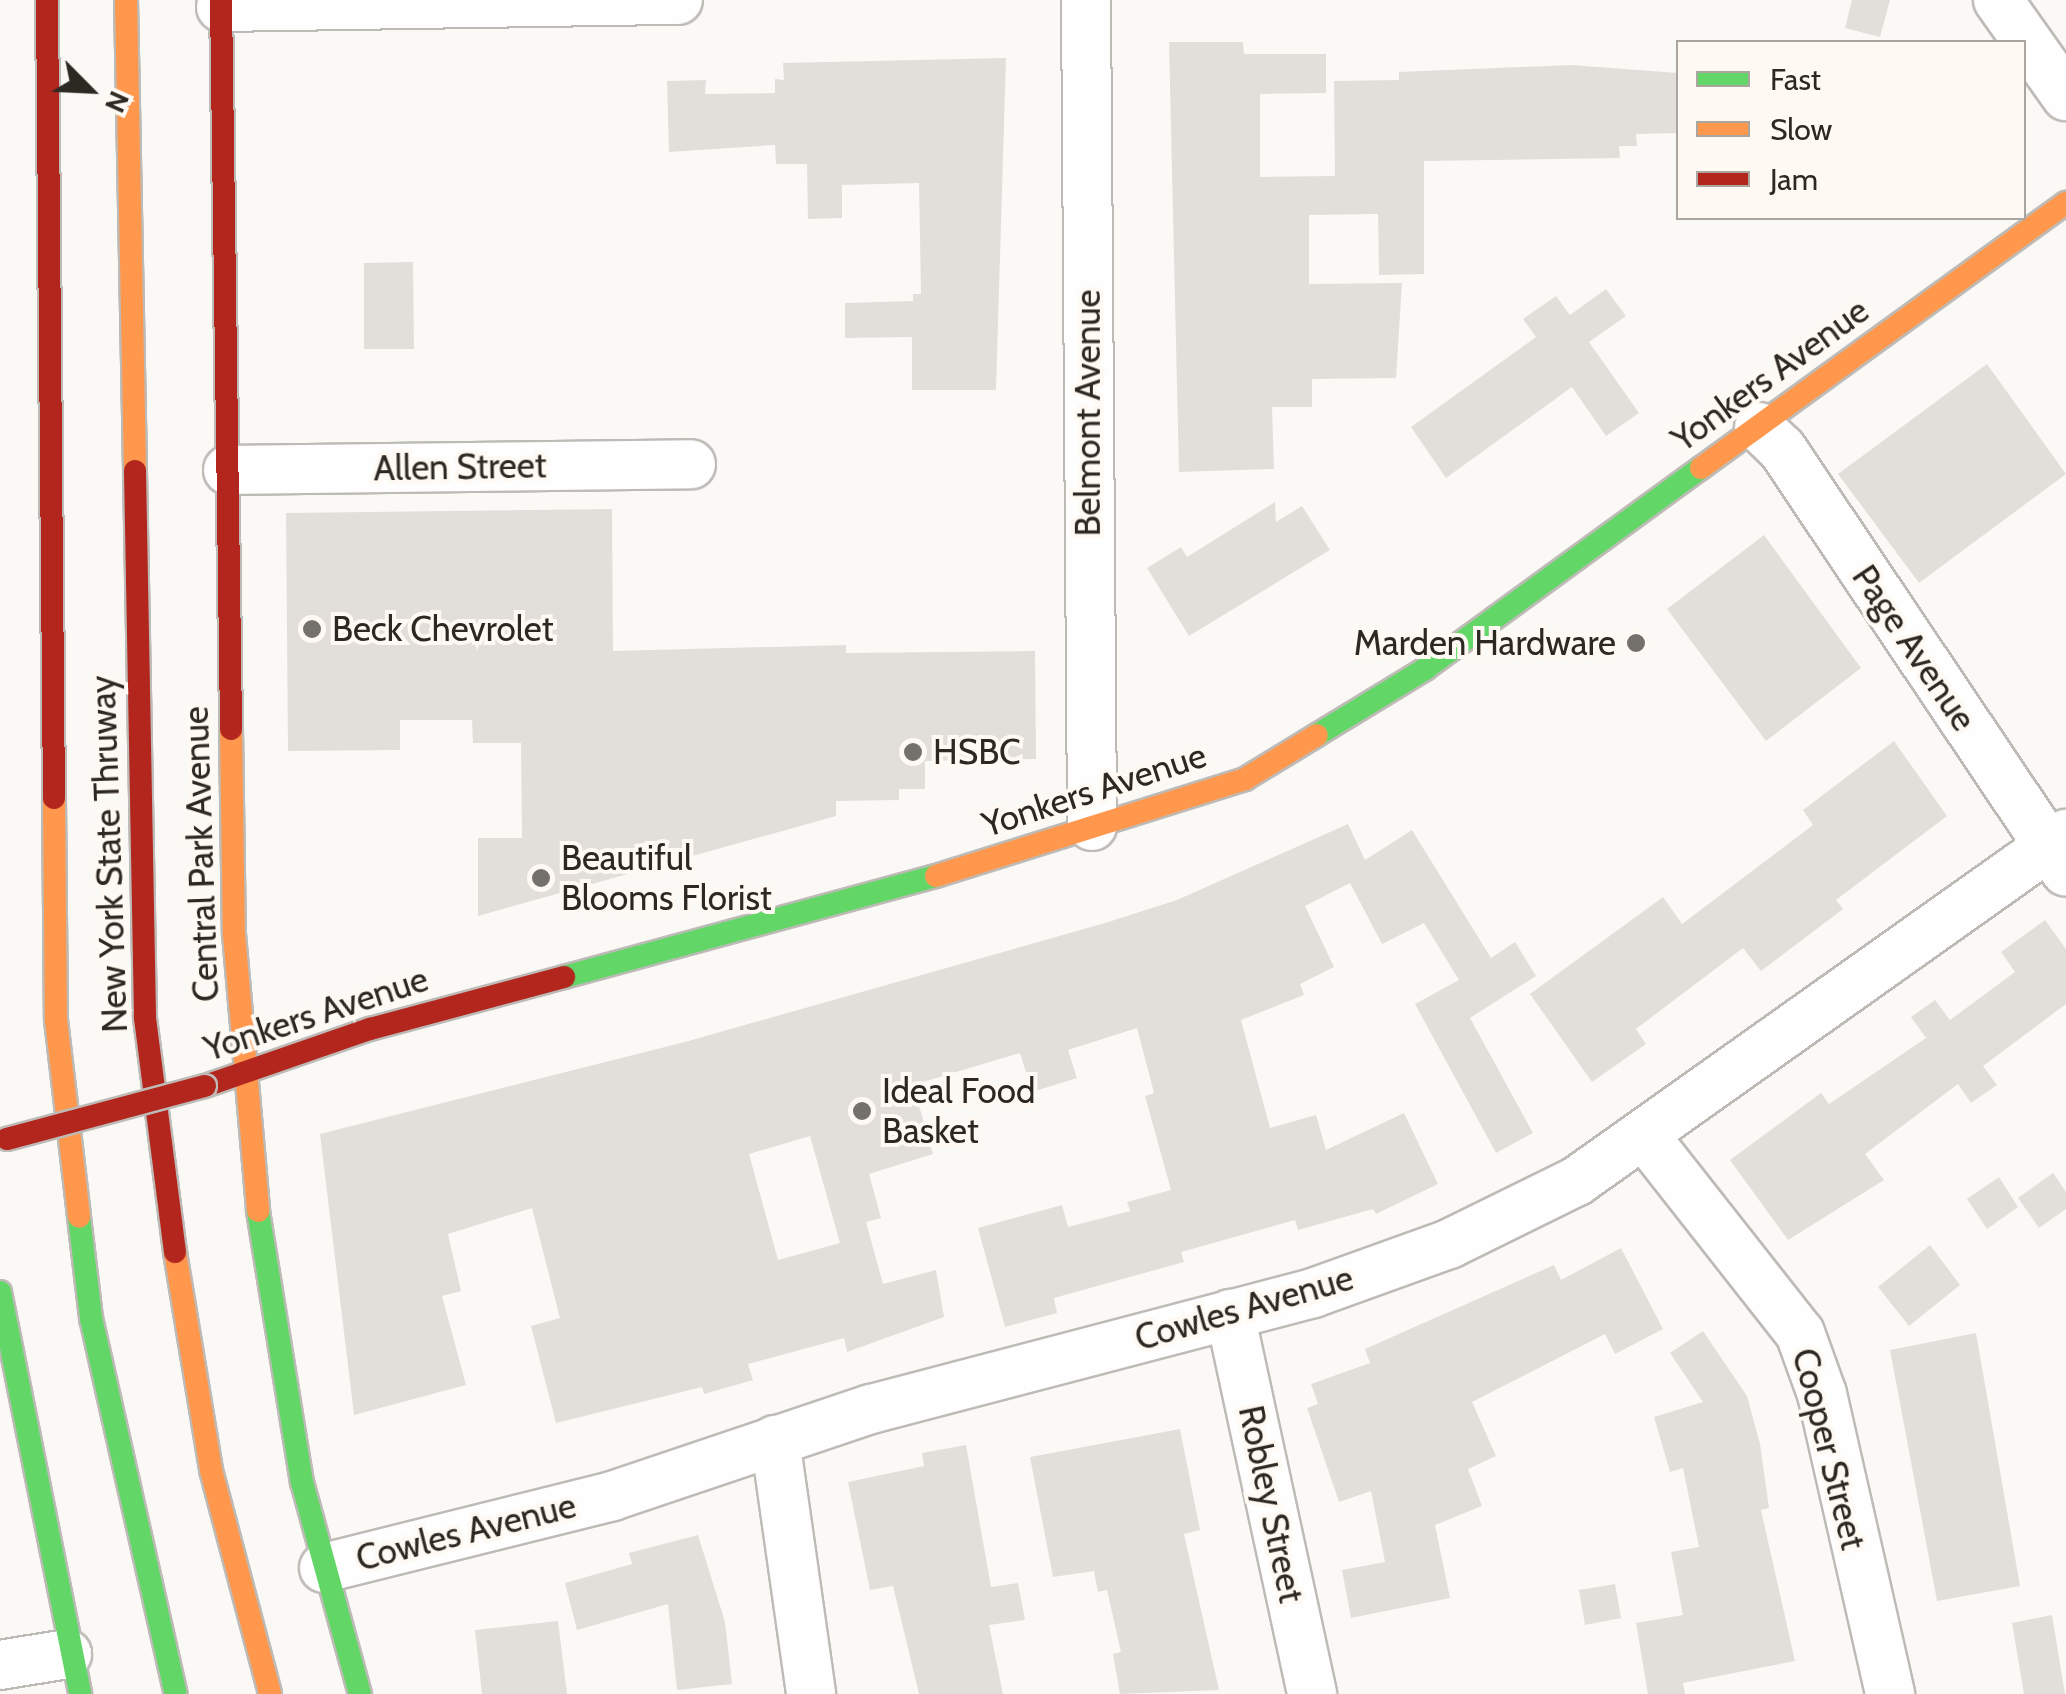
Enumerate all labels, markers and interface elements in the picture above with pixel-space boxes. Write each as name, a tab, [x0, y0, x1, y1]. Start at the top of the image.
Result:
north arrow	[40, 40, 140, 140]
legend	[1676, 40, 2026, 220]
text: Fast	[1770, 61, 1821, 98]
text: N	[98, 86, 137, 118]
text: Slow	[1770, 111, 1832, 148]
text: Jam	[1770, 161, 1818, 198]
street label: Belmont Avenue	[1067, 290, 1109, 536]
street label: Yonkers Avenue	[1663, 290, 1877, 460]
street label: Allen Street	[373, 444, 547, 490]
street label: Page Avenue	[1843, 557, 1985, 739]
place label: Beck Chevrolet	[332, 608, 553, 650]
marker: Beck Chevrolet	[301, 618, 323, 640]
place label: Marden Hardware	[1354, 622, 1616, 664]
marker: Marden Hardware	[1625, 632, 1647, 654]
street label: New York State Thruway	[82, 675, 136, 1033]
street label: Central Park Avenue	[175, 705, 227, 1003]
place label: HSBC	[933, 731, 1021, 773]
street label: Yonkers Avenue	[977, 734, 1211, 846]
marker: HSBC	[902, 741, 924, 763]
place label: Beautiful Blooms Florist	[561, 837, 772, 919]
marker: Beautiful Blooms Florist	[530, 867, 552, 889]
street label: Yonkers Avenue	[199, 958, 433, 1070]
place label: Ideal Food Basket	[882, 1070, 1035, 1152]
marker: Ideal Food Basket	[851, 1100, 873, 1122]
street label: Cowles Avenue	[1130, 1257, 1358, 1359]
street label: Cooper Street	[1784, 1344, 1874, 1554]
street label: Robley Street	[1230, 1402, 1312, 1606]
street label: Cowles Avenue	[352, 1484, 580, 1580]

